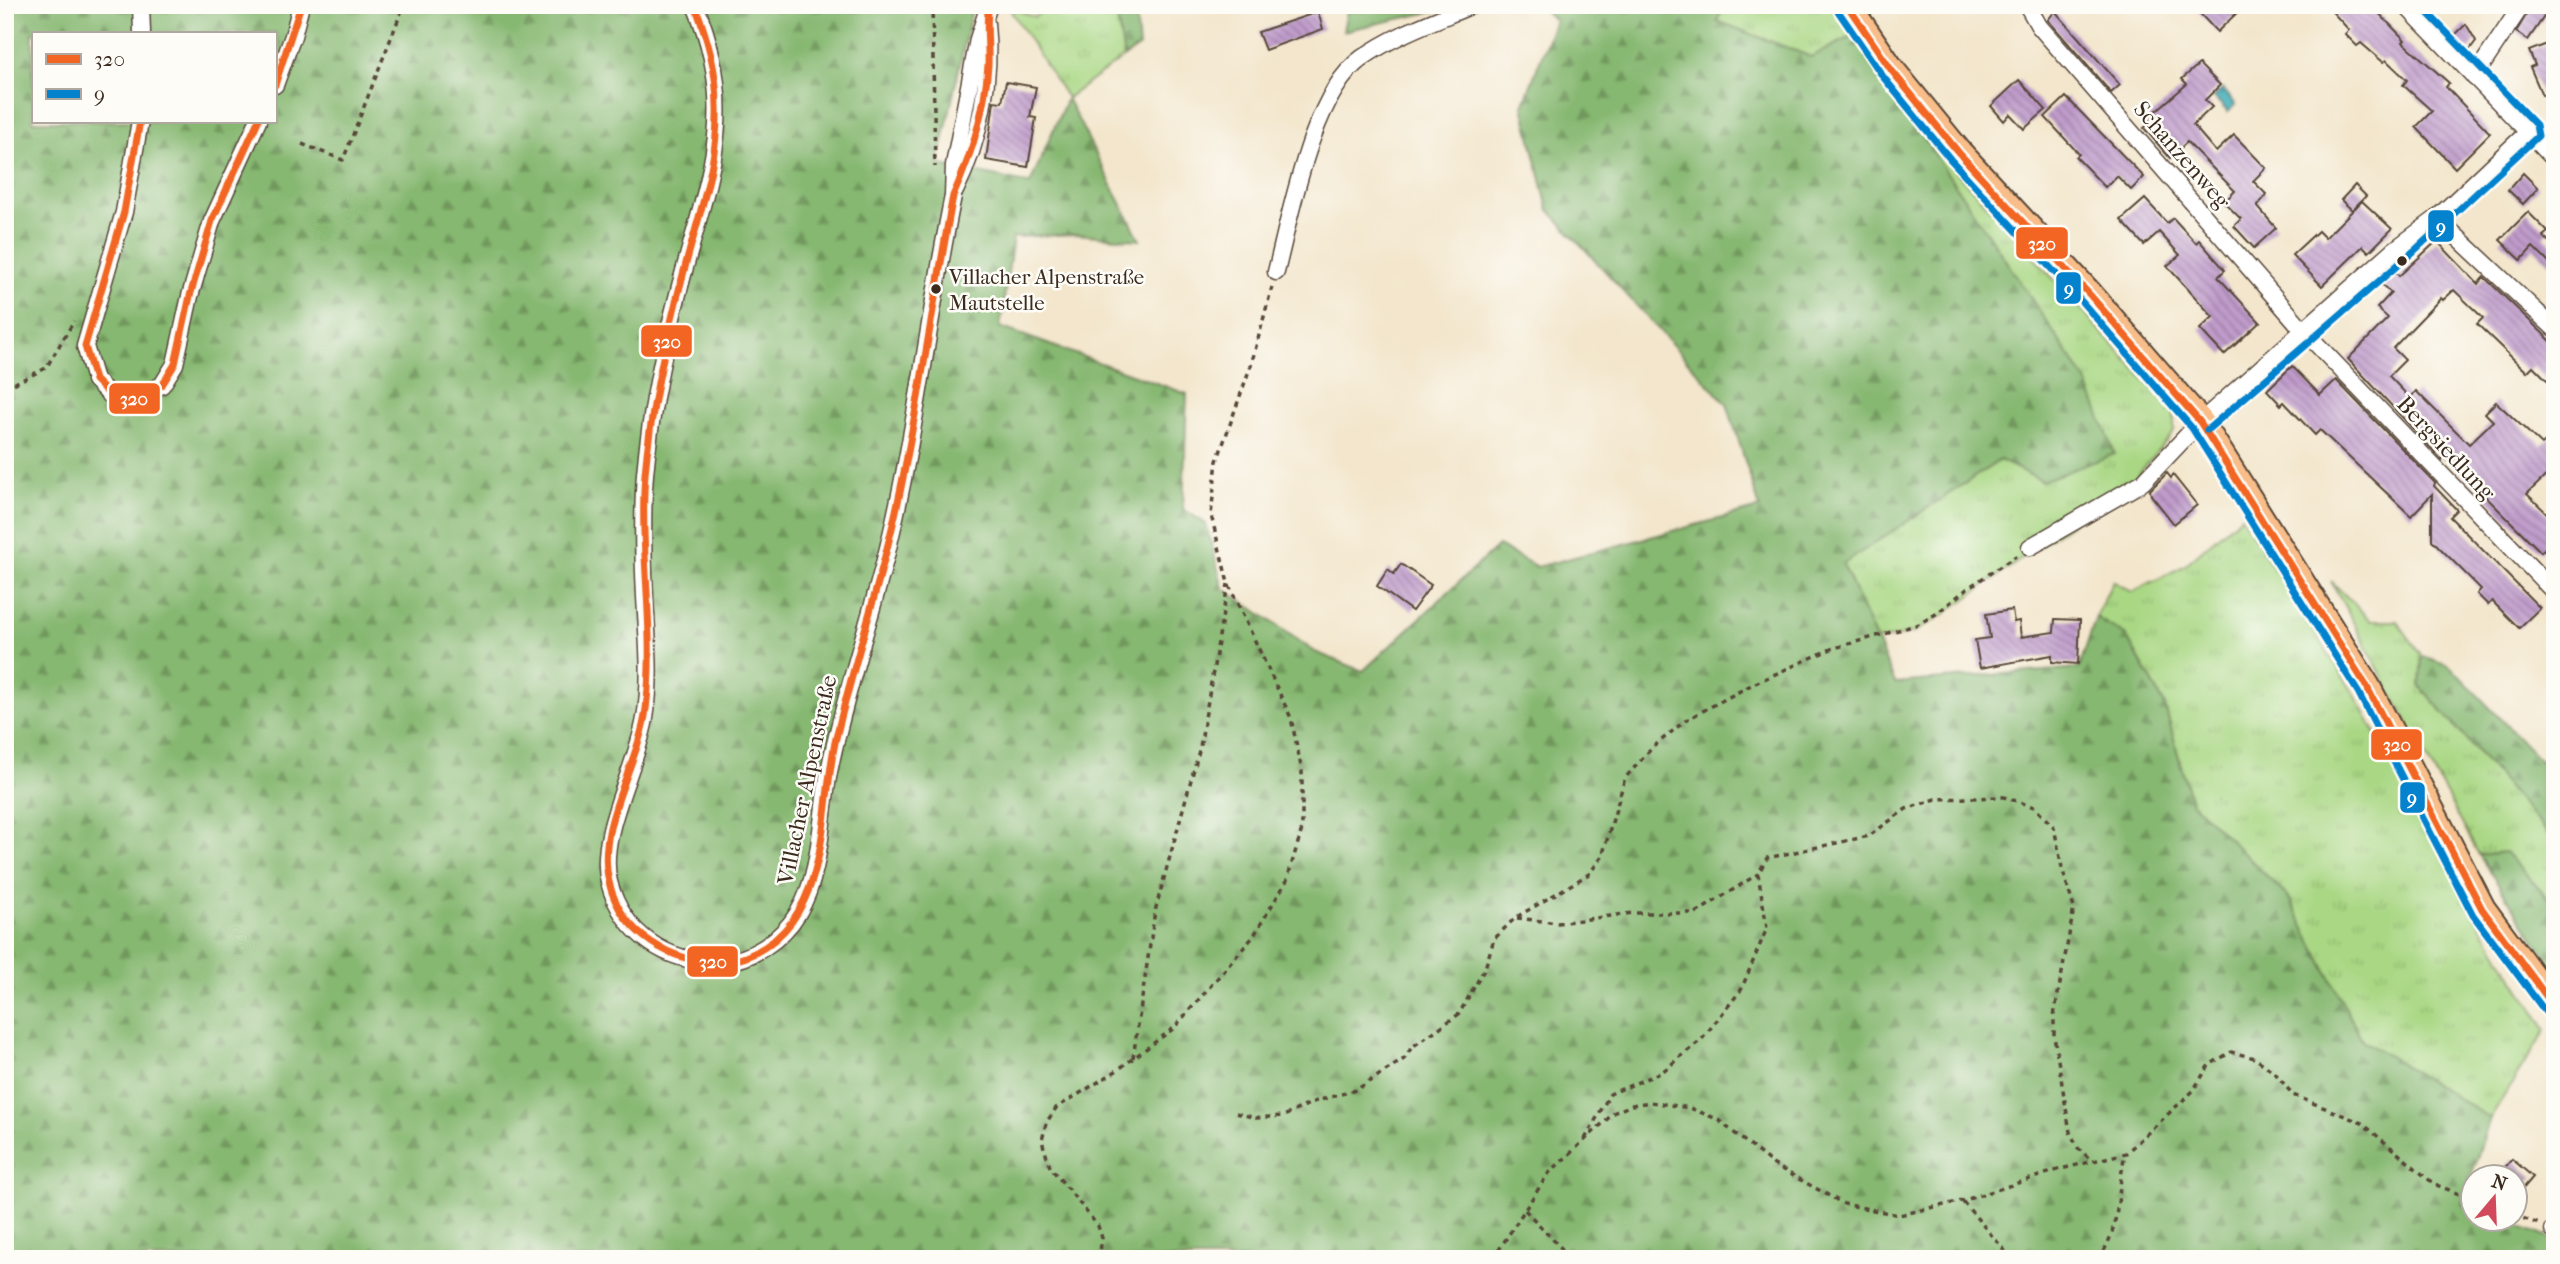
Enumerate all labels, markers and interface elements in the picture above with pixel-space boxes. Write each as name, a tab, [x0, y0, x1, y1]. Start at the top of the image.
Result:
legend	[32, 32, 276, 122]
text: 320	[94, 47, 125, 71]
text: 9	[94, 83, 105, 107]
street label: Schanzenweg	[2128, 96, 2236, 215]
line badge: 9	[2427, 209, 2455, 243]
text: 9	[2435, 216, 2446, 238]
line badge: 320	[2015, 226, 2069, 260]
text: 320	[2028, 233, 2056, 255]
unlabelled marker	[2395, 254, 2409, 268]
place label: Villacher Alpenstraße Mautstelle	[948, 265, 1144, 315]
line badge: 9	[2055, 271, 2082, 305]
text: 9	[2063, 278, 2074, 300]
marker: Villacher Alpenstraße Mautstelle	[929, 282, 943, 296]
line badge: 320	[640, 324, 693, 358]
text: 320	[653, 331, 681, 353]
line badge: 320	[108, 382, 161, 415]
text: 320	[120, 388, 148, 410]
street label: Bergsiedlung	[2391, 390, 2501, 506]
street label: Villacher Alpenstraße	[771, 673, 842, 888]
line badge: 320	[2370, 728, 2423, 761]
text: 320	[2383, 734, 2411, 756]
line badge: 9	[2399, 781, 2426, 814]
text: 9	[2406, 787, 2417, 809]
line badge: 320	[686, 945, 739, 978]
text: 320	[699, 951, 727, 973]
north arrow	[2458, 1162, 2528, 1232]
text: N	[2489, 1170, 2510, 1196]

